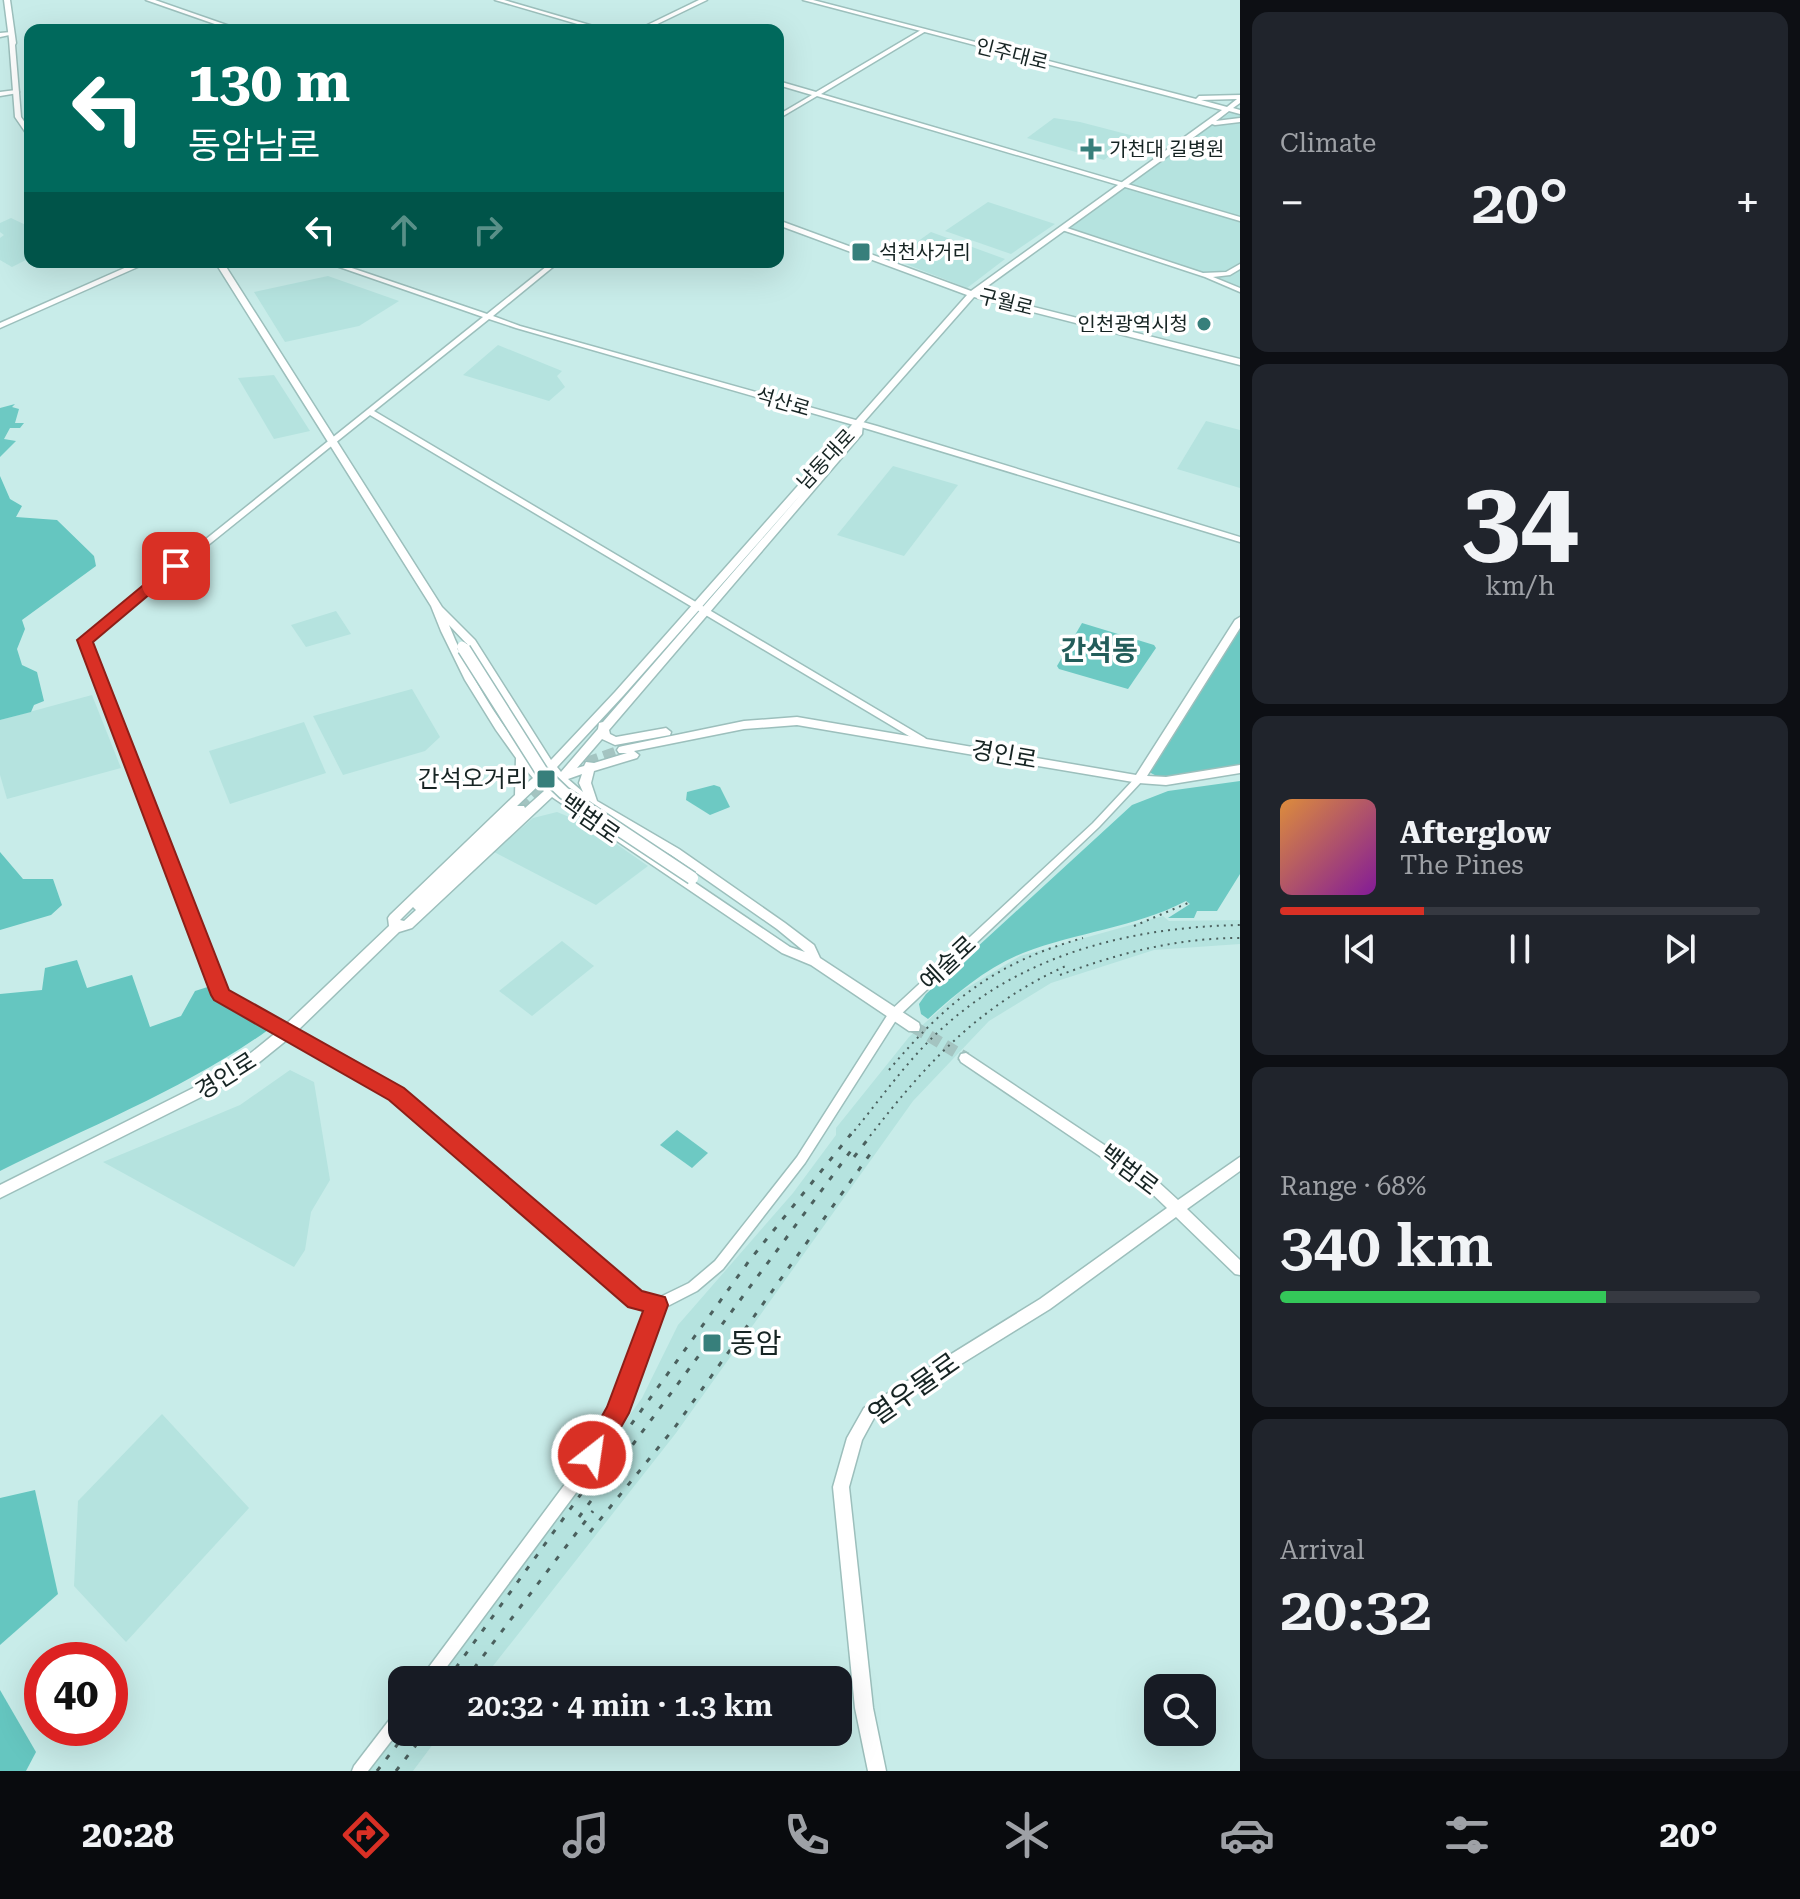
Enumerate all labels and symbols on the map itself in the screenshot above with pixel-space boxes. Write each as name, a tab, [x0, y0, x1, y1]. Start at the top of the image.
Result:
street label: 인주대로	[973, 33, 1051, 75]
place label: 가천대 길병원	[1109, 137, 1224, 161]
marker: 가천대 길병원	[1080, 138, 1102, 160]
place label: 석천사거리	[879, 240, 971, 264]
marker: 석천사거리	[850, 241, 872, 263]
street label: 구월로	[976, 284, 1036, 320]
place label: 인천광역시청	[1078, 312, 1188, 336]
marker: 인천광역시청	[1195, 315, 1213, 333]
street label: 석산로	[753, 383, 813, 421]
street label: 남동대로	[792, 424, 860, 494]
pin	[142, 532, 210, 600]
district label: 간석동	[1060, 634, 1138, 667]
street label: 경인로	[969, 735, 1039, 775]
place label: 간석오거리	[418, 765, 528, 793]
marker: 간석오거리	[535, 768, 557, 790]
street label: 백범로	[555, 789, 625, 849]
street label: 예술로	[914, 930, 982, 996]
street label: 경인로	[190, 1047, 262, 1105]
street label: 백범로	[1094, 1139, 1164, 1201]
place label: 동암	[730, 1327, 782, 1360]
marker: 동암	[701, 1332, 723, 1354]
street label: 열우물로	[862, 1346, 966, 1432]
position arrow	[550, 1413, 634, 1497]
speed limit sign: 40	[24, 1642, 128, 1746]

